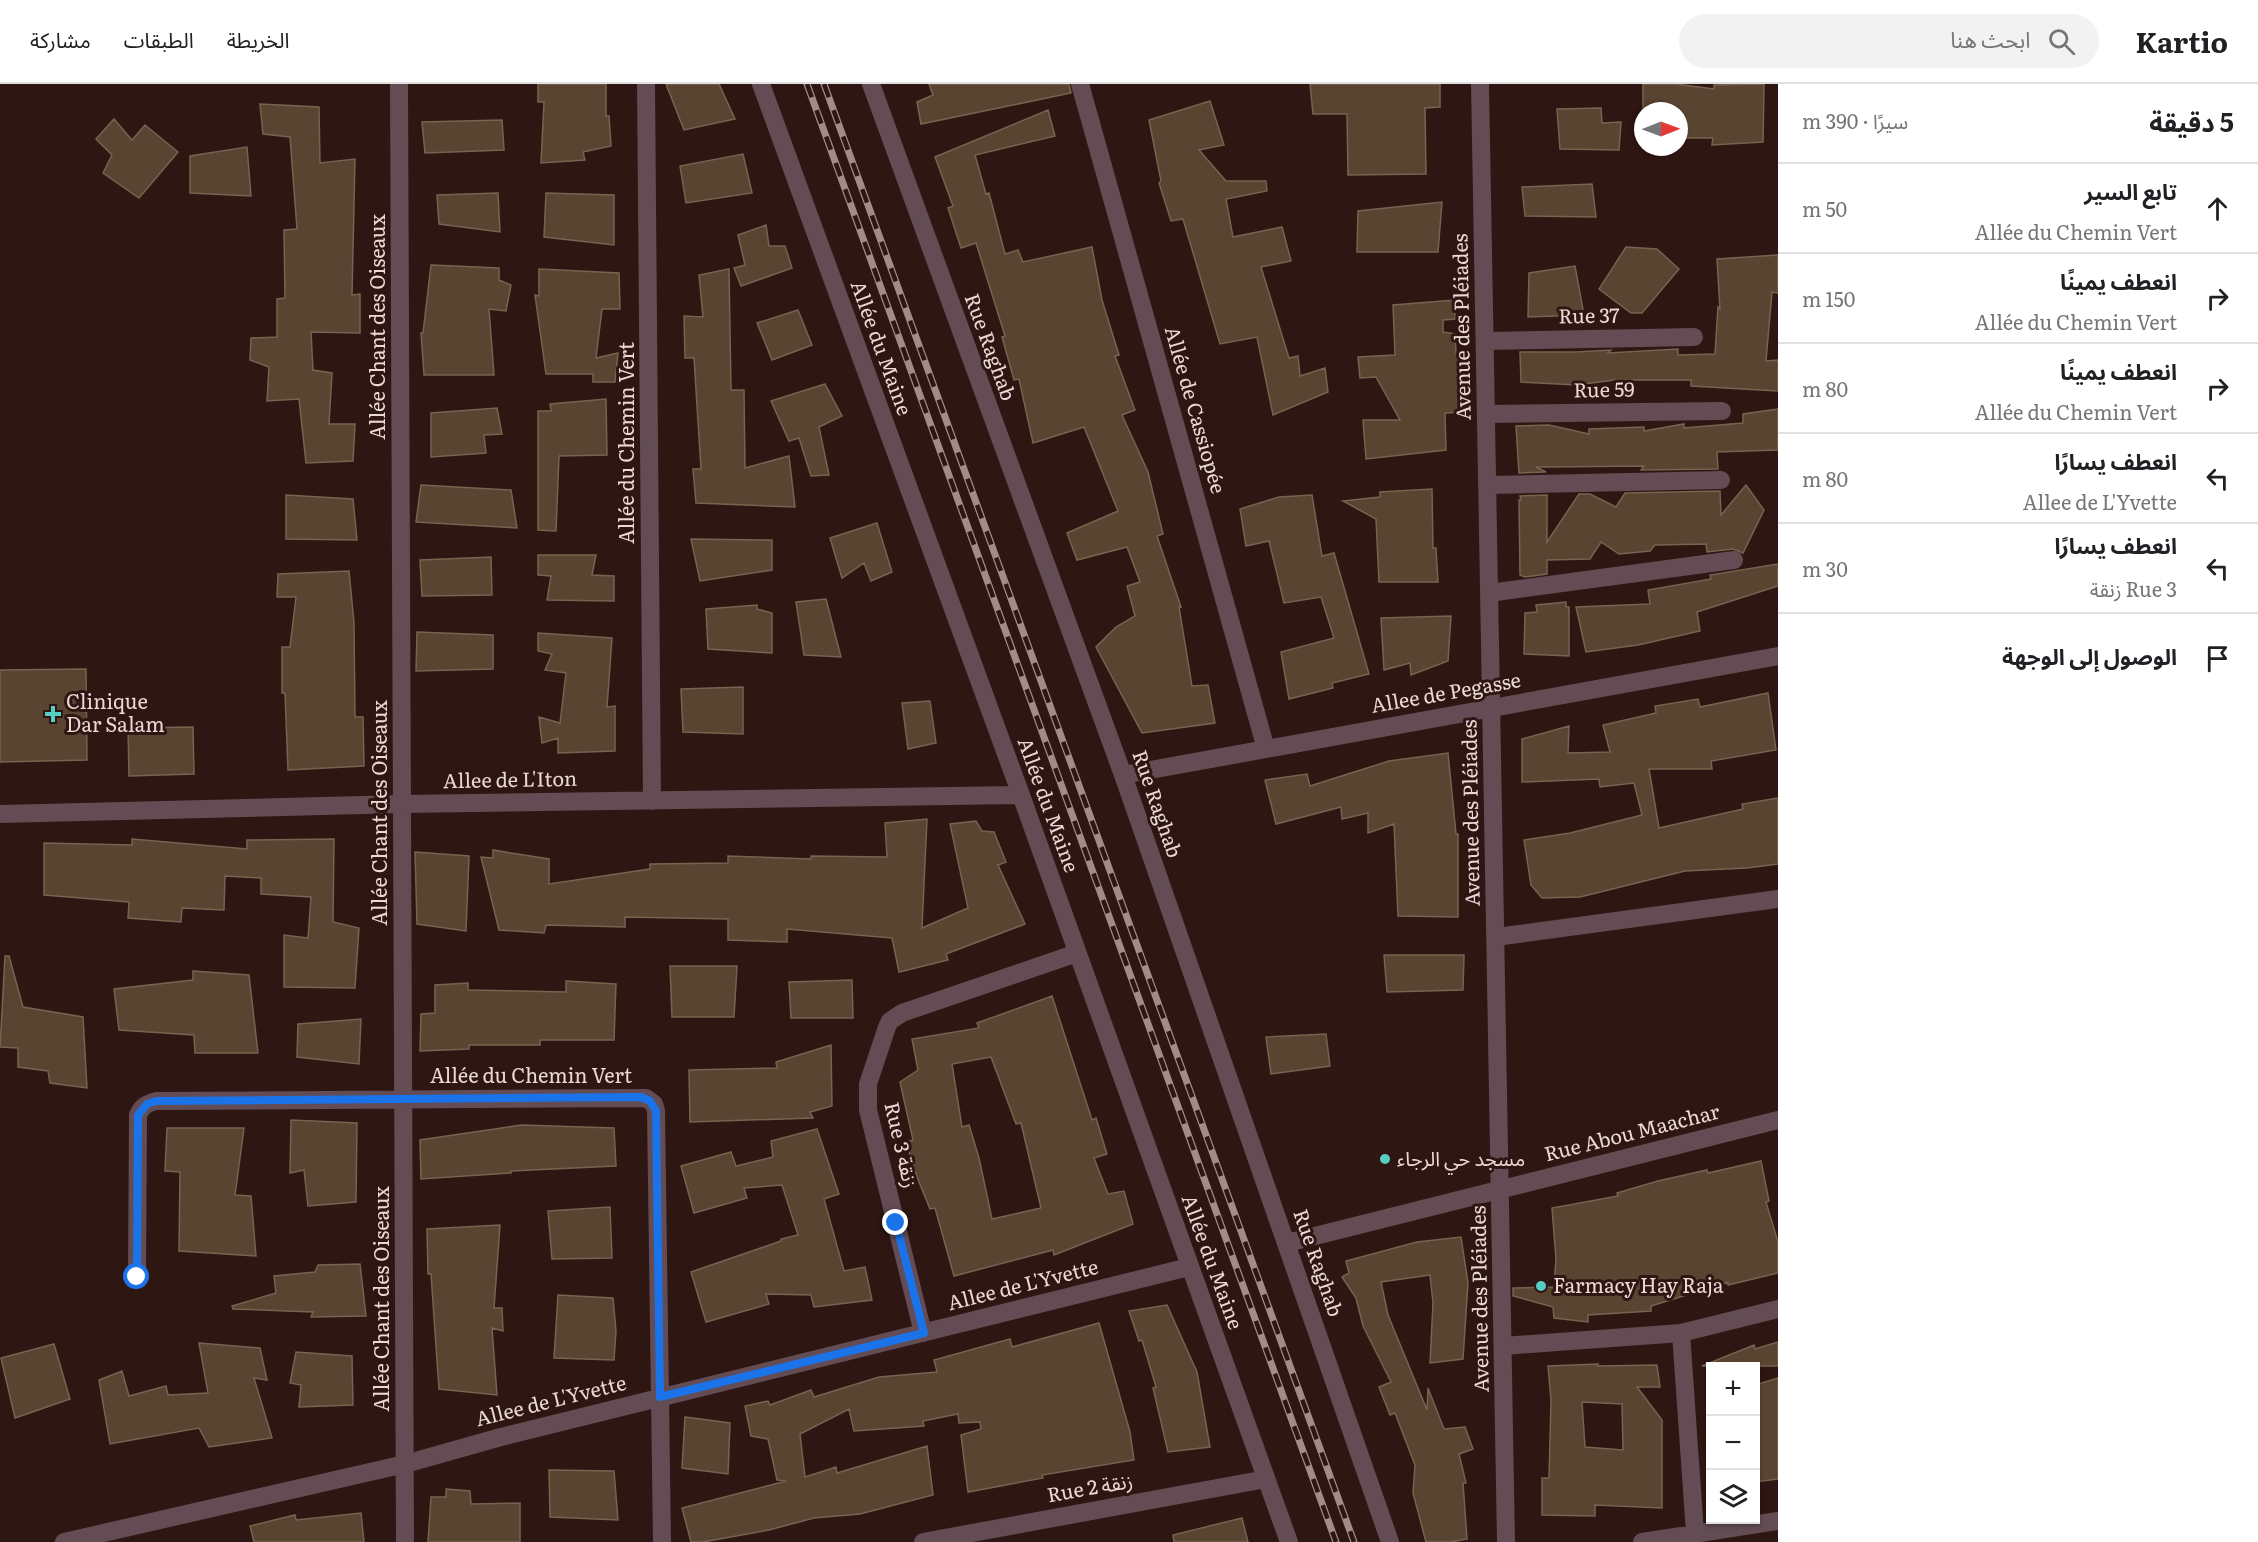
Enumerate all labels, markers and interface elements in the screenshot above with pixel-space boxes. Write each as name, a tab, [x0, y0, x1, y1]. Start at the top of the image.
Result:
search box	[1679, 14, 2099, 68]
text: Kartio	[2135, 20, 2228, 62]
text: ابحث هنا	[1950, 22, 2030, 55]
text: مشاركة	[30, 23, 91, 54]
text: الطبقات	[124, 23, 194, 54]
text: الخريطة	[227, 23, 290, 54]
icon: search	[2045, 25, 2078, 58]
text: 5 دقيقة	[2149, 101, 2234, 140]
north arrow	[1634, 102, 1688, 156]
text: سيرًا · 390 m	[1802, 105, 1908, 135]
text: تابع السير	[2084, 174, 2177, 207]
icon: ahead	[2201, 192, 2234, 225]
text: 50 m	[1802, 193, 1847, 223]
street label: Allée Chant des Oiseaux	[361, 213, 391, 440]
text: Allée du Chemin Vert	[1975, 216, 2177, 246]
street label: Avenue des Pléiades	[1443, 233, 1477, 421]
text: انعطف يمينًا	[2060, 264, 2177, 297]
street label: Allée du Maine	[845, 276, 921, 419]
icon: right	[2201, 282, 2234, 315]
text: 150 m	[1802, 283, 1855, 313]
street label: Rue Raghab	[959, 288, 1025, 404]
street label: Rue 37	[1558, 298, 1620, 330]
text: Allée du Chemin Vert	[1975, 306, 2177, 336]
street label: Allée de Cassiopée	[1159, 322, 1235, 497]
street label: Allée du Chemin Vert	[610, 342, 640, 544]
text: انعطف يمينًا	[2060, 354, 2177, 387]
street label: Rue 59	[1573, 372, 1635, 404]
icon: right	[2201, 372, 2234, 405]
text: 80 m	[1802, 373, 1848, 403]
text: Allée du Chemin Vert	[1975, 396, 2177, 426]
text: انعطف يسارًا	[2054, 444, 2177, 477]
icon: left	[2201, 462, 2234, 495]
text: 80 m	[1802, 463, 1848, 493]
text: Allee de L'Yvette	[2023, 486, 2177, 516]
text: انعطف يسارًا	[2054, 528, 2177, 561]
icon: left	[2201, 552, 2234, 585]
text: 30 m	[1802, 553, 1848, 583]
text: Rue 3 زنقة	[2090, 573, 2177, 603]
text: الوصول إلى الوجهة	[2002, 639, 2177, 672]
icon: arrive	[2201, 642, 2234, 675]
street label: Allee de Pegasse	[1368, 663, 1523, 719]
place label: Clinique Dar Salam	[66, 685, 165, 738]
street label: Allée Chant des Oiseaux	[363, 699, 393, 926]
marker: Clinique Dar Salam	[44, 705, 62, 723]
street label: Avenue des Pléiades	[1452, 719, 1486, 907]
street label: Allée du Maine	[1012, 733, 1088, 876]
street label: Rue Raghab	[1126, 745, 1191, 861]
street label: Allee de L'Iton	[443, 762, 577, 794]
street label: Allée du Chemin Vert	[430, 1059, 632, 1089]
street label: Rue Abou Maachar	[1541, 1095, 1723, 1167]
street label: Rue 3 زنقة	[879, 1099, 927, 1190]
place label: مسجد حي الرجاء	[1397, 1142, 1525, 1175]
marker: مسجد حي الرجاء	[1378, 1152, 1392, 1166]
street label: Allée Chant des Oiseaux	[365, 1185, 395, 1412]
street label: Allée du Maine	[1176, 1190, 1252, 1333]
street label: Rue Raghab	[1287, 1204, 1352, 1320]
street label: Avenue des Pléiades	[1461, 1205, 1495, 1393]
route end	[882, 1209, 908, 1235]
street label: Allee de L'Yvette	[944, 1250, 1101, 1316]
route start	[123, 1263, 149, 1289]
place label: Farmacy Hay Raja	[1553, 1269, 1724, 1299]
marker: Farmacy Hay Raja	[1534, 1279, 1548, 1293]
map controls	[1706, 1362, 1760, 1524]
button: +	[1706, 1362, 1760, 1416]
street label: Allee de L'Yvette	[472, 1366, 629, 1432]
button: −	[1706, 1416, 1760, 1470]
street label: Rue 2 زنقة	[1044, 1464, 1135, 1508]
button: layers	[1706, 1470, 1760, 1524]

